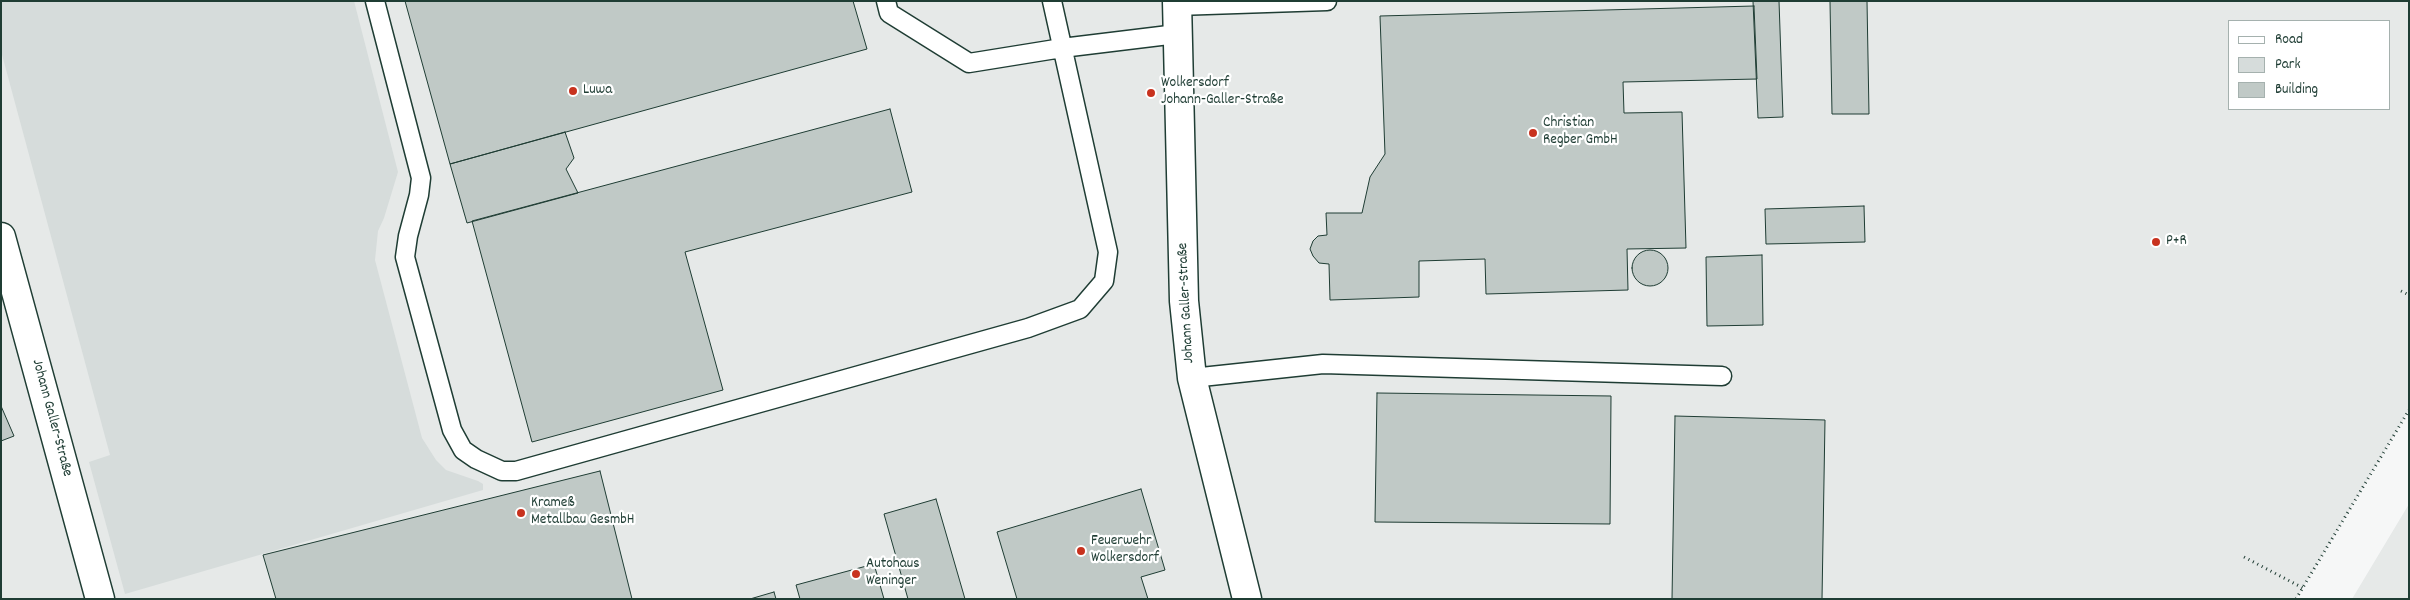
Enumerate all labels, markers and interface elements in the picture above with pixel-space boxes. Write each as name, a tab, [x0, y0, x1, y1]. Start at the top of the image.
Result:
legend	[2228, 20, 2390, 110]
text: Road	[2275, 29, 2303, 51]
text: Park	[2275, 54, 2301, 76]
place label: Wolkersdorf Johann-Galler-Straße	[1161, 75, 1284, 110]
text: Building	[2275, 79, 2318, 101]
place label: Luwa	[583, 82, 612, 100]
marker: Luwa	[567, 85, 579, 97]
marker: Wolkersdorf Johann-Galler-Straße	[1145, 87, 1157, 99]
place label: Christian Regber GmbH	[1543, 115, 1618, 150]
marker: Christian Regber GmbH	[1527, 127, 1539, 139]
place label: P+R	[2166, 233, 2187, 251]
marker: P+R	[2150, 236, 2162, 248]
street label: Johann Galler-Straße	[1175, 242, 1199, 364]
street label: Johann Galler-Straße	[27, 357, 75, 479]
place label: Krameß Metallbau GesmbH	[531, 495, 634, 530]
marker: Krameß Metallbau GesmbH	[515, 507, 527, 519]
place label: Feuerwehr Wolkersdorf	[1091, 533, 1159, 568]
marker: Feuerwehr Wolkersdorf	[1075, 545, 1087, 557]
place label: Autohaus Weninger	[866, 556, 920, 591]
marker: Autohaus Weninger	[850, 568, 862, 580]

